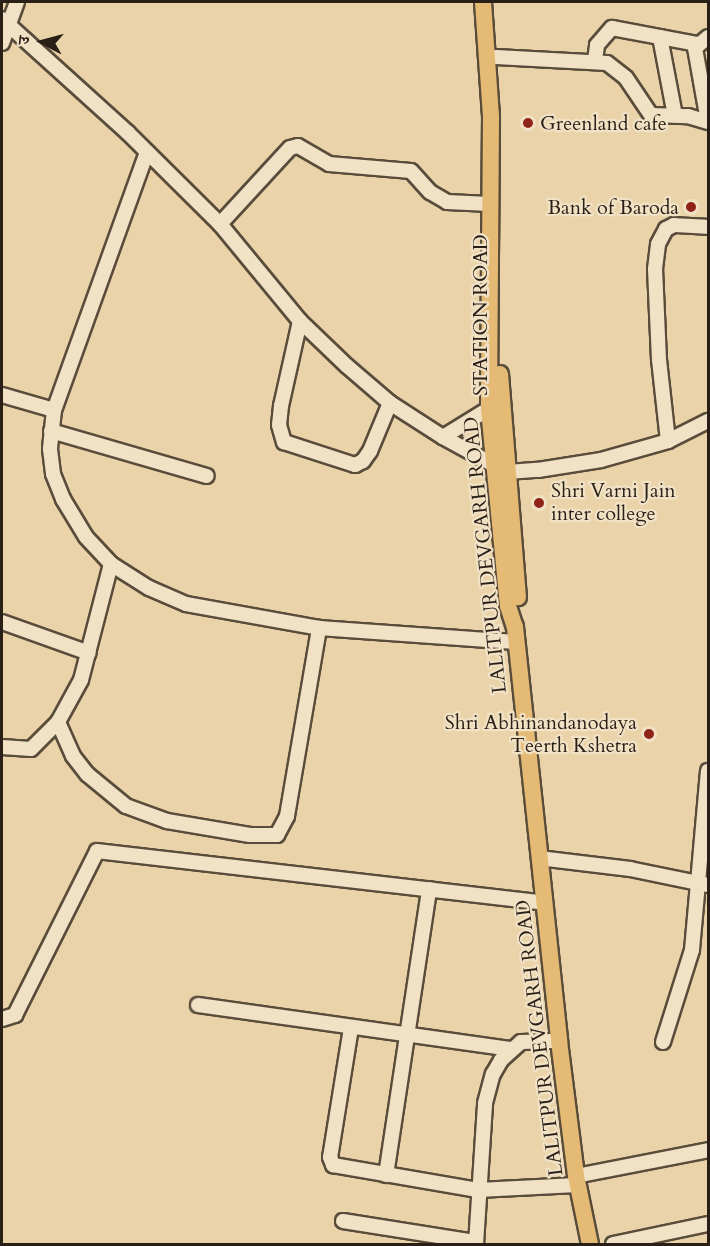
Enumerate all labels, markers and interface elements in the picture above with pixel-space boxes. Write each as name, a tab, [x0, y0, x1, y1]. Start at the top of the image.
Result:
north arrow	[12, 12, 72, 72]
text: उ	[13, 35, 35, 45]
place label: Greenland cafe	[540, 111, 667, 135]
marker: Greenland cafe	[521, 116, 535, 130]
place label: Bank of Baroda	[547, 195, 679, 219]
marker: Bank of Baroda	[684, 200, 698, 214]
street label: STATION ROAD	[468, 234, 492, 396]
street label: LALITPUR DEVGARH ROAD	[459, 415, 511, 695]
place label: Shri Varni Jain inter college	[551, 479, 676, 526]
marker: Shri Varni Jain inter college	[532, 496, 546, 510]
place label: Shri Abhinandanodaya Teerth Kshetra	[445, 710, 637, 757]
marker: Shri Abhinandanodaya Teerth Kshetra	[642, 727, 656, 741]
street label: LALITPUR DEVGARH ROAD	[510, 898, 568, 1178]

